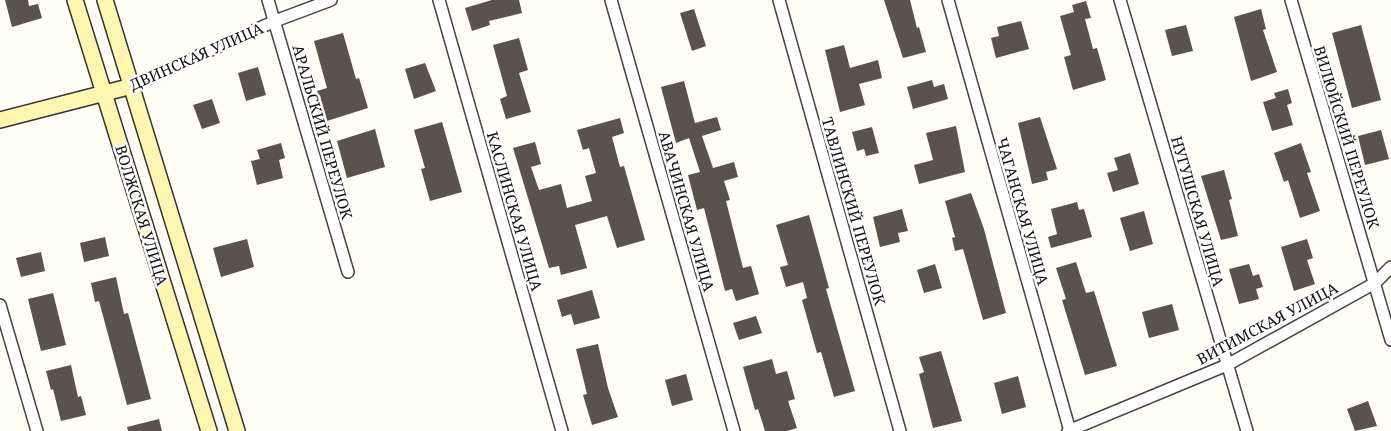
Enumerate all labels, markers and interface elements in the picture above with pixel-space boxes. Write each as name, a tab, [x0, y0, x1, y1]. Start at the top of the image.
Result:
street label: ДВИНСКАЯ УЛИЦА	[126, 17, 266, 94]
street label: АРАЛЬСКИЙ ПЕРЕУЛОК	[288, 42, 358, 222]
street label: ВИЛЮЙСКИЙ ПЕРЕУЛОК	[1310, 43, 1385, 231]
street label: ТАВЛИНСКИЙ ПЕРЕУЛОК	[818, 115, 891, 308]
street label: КАСЛИНСКАЯ УЛИЦА	[483, 129, 547, 293]
street label: АВАЧИНСКАЯ УЛИЦА	[655, 129, 720, 294]
street label: НУГУШСКАЯ УЛИЦА	[1167, 134, 1229, 289]
street label: ЧАГАНСКАЯ УЛИЦА	[992, 135, 1054, 287]
street label: ВОЛЖСКАЯ УЛИЦА	[111, 142, 173, 288]
street label: ВИТИМСКАЯ УЛИЦА	[1193, 277, 1341, 369]

